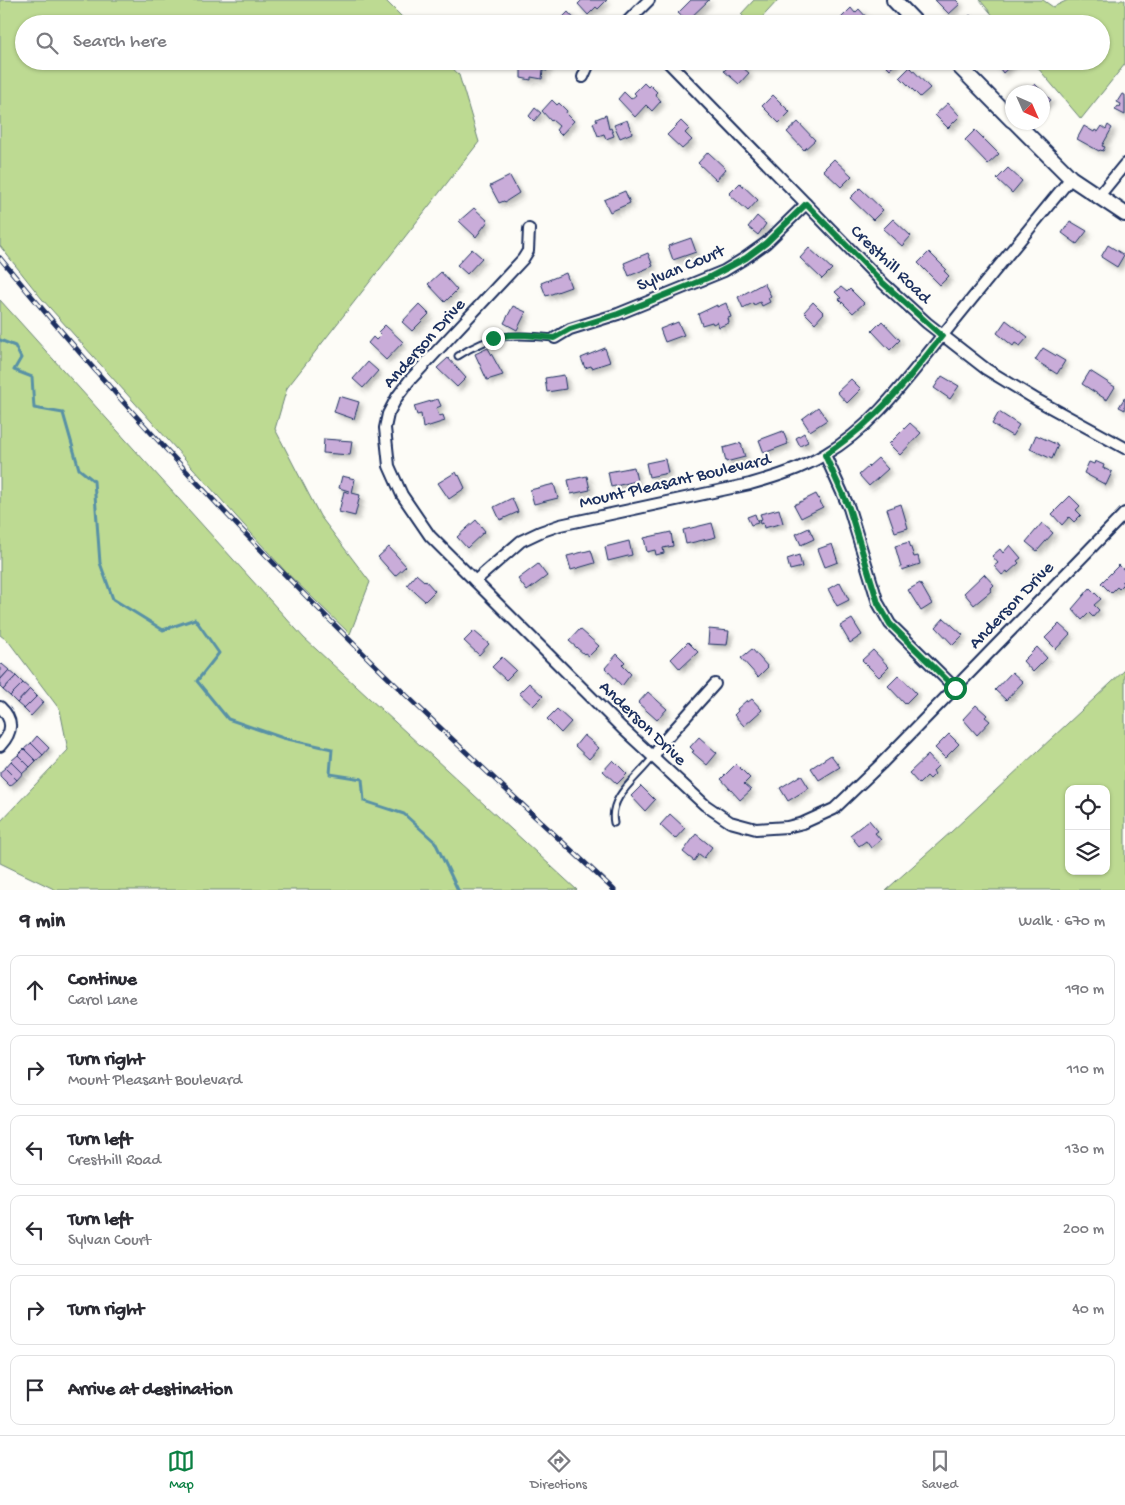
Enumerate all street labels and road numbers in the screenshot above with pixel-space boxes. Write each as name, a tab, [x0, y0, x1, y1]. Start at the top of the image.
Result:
street label: Cresthill Road	[845, 221, 936, 310]
street label: Sylvan Court	[634, 240, 730, 297]
street label: Anderson Drive	[379, 294, 471, 393]
street label: Mount Pleasant Boulevard	[577, 449, 774, 514]
street label: Anderson Drive	[965, 557, 1059, 654]
street label: Anderson Drive	[594, 677, 691, 771]

